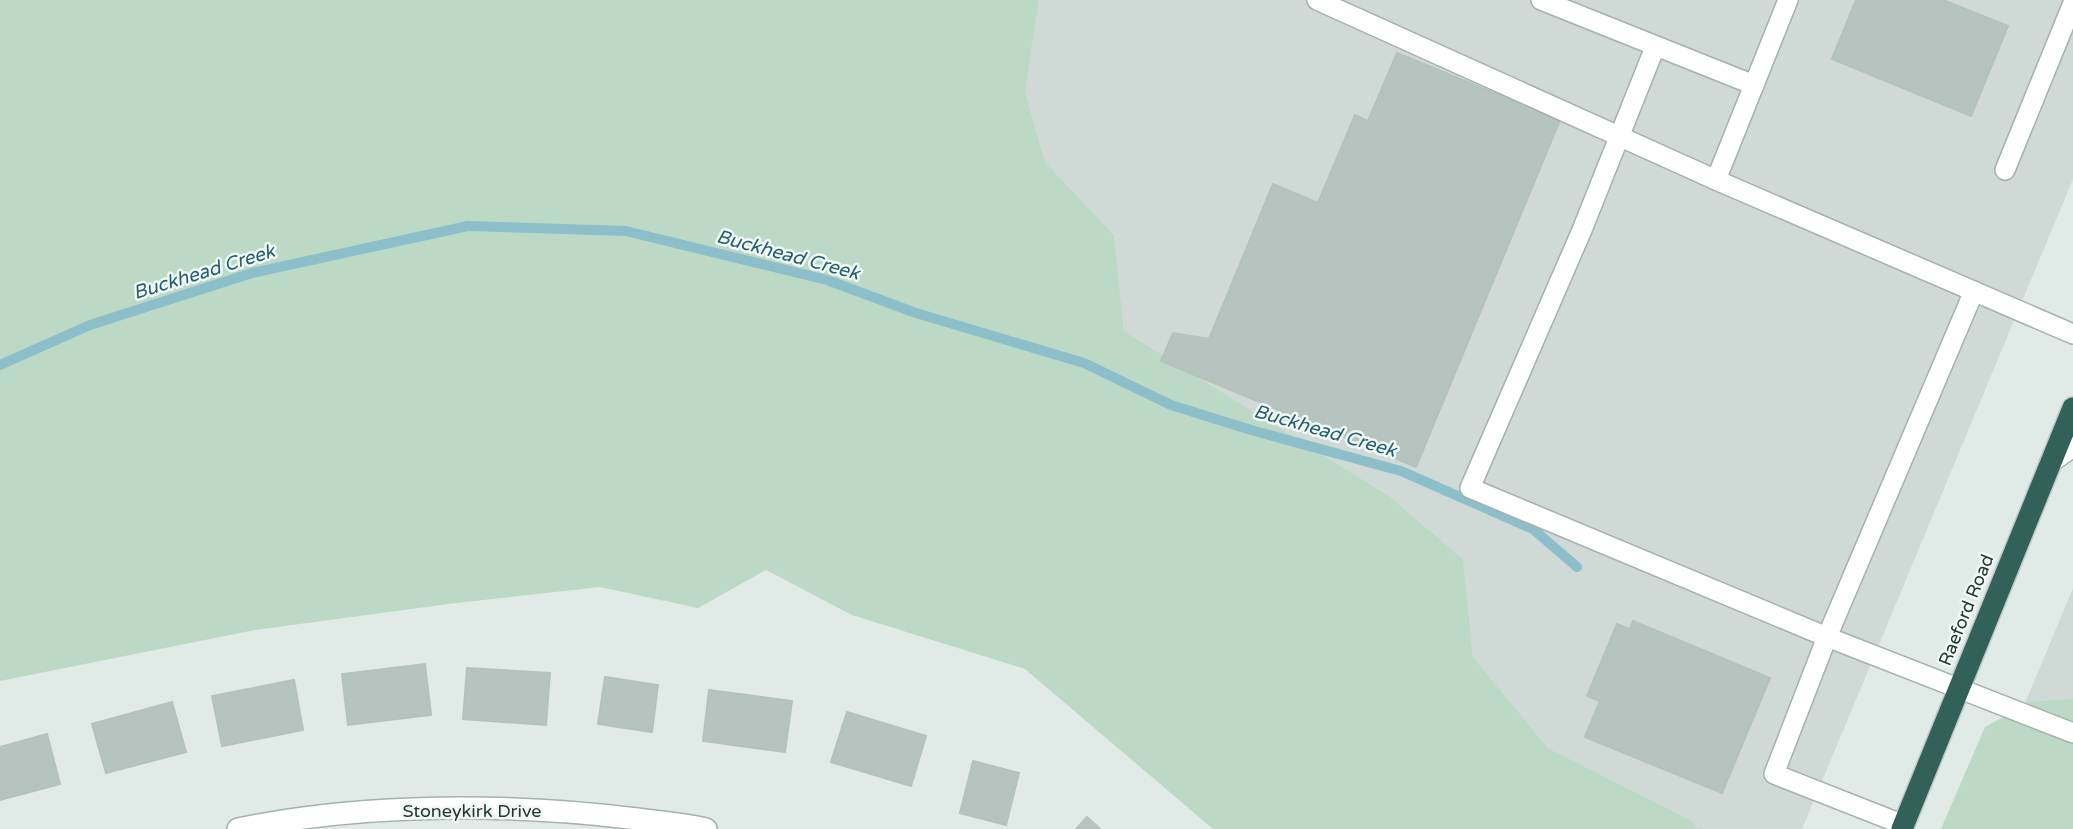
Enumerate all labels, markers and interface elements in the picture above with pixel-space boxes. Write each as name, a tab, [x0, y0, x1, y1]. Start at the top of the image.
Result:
water label: Buckhead Creek	[714, 225, 863, 285]
water label: Buckhead Creek	[131, 240, 279, 304]
water label: Buckhead Creek	[1251, 400, 1400, 462]
street label: Raeford Road	[1934, 551, 1998, 669]
street label: Stoneykirk Drive	[402, 800, 542, 822]

